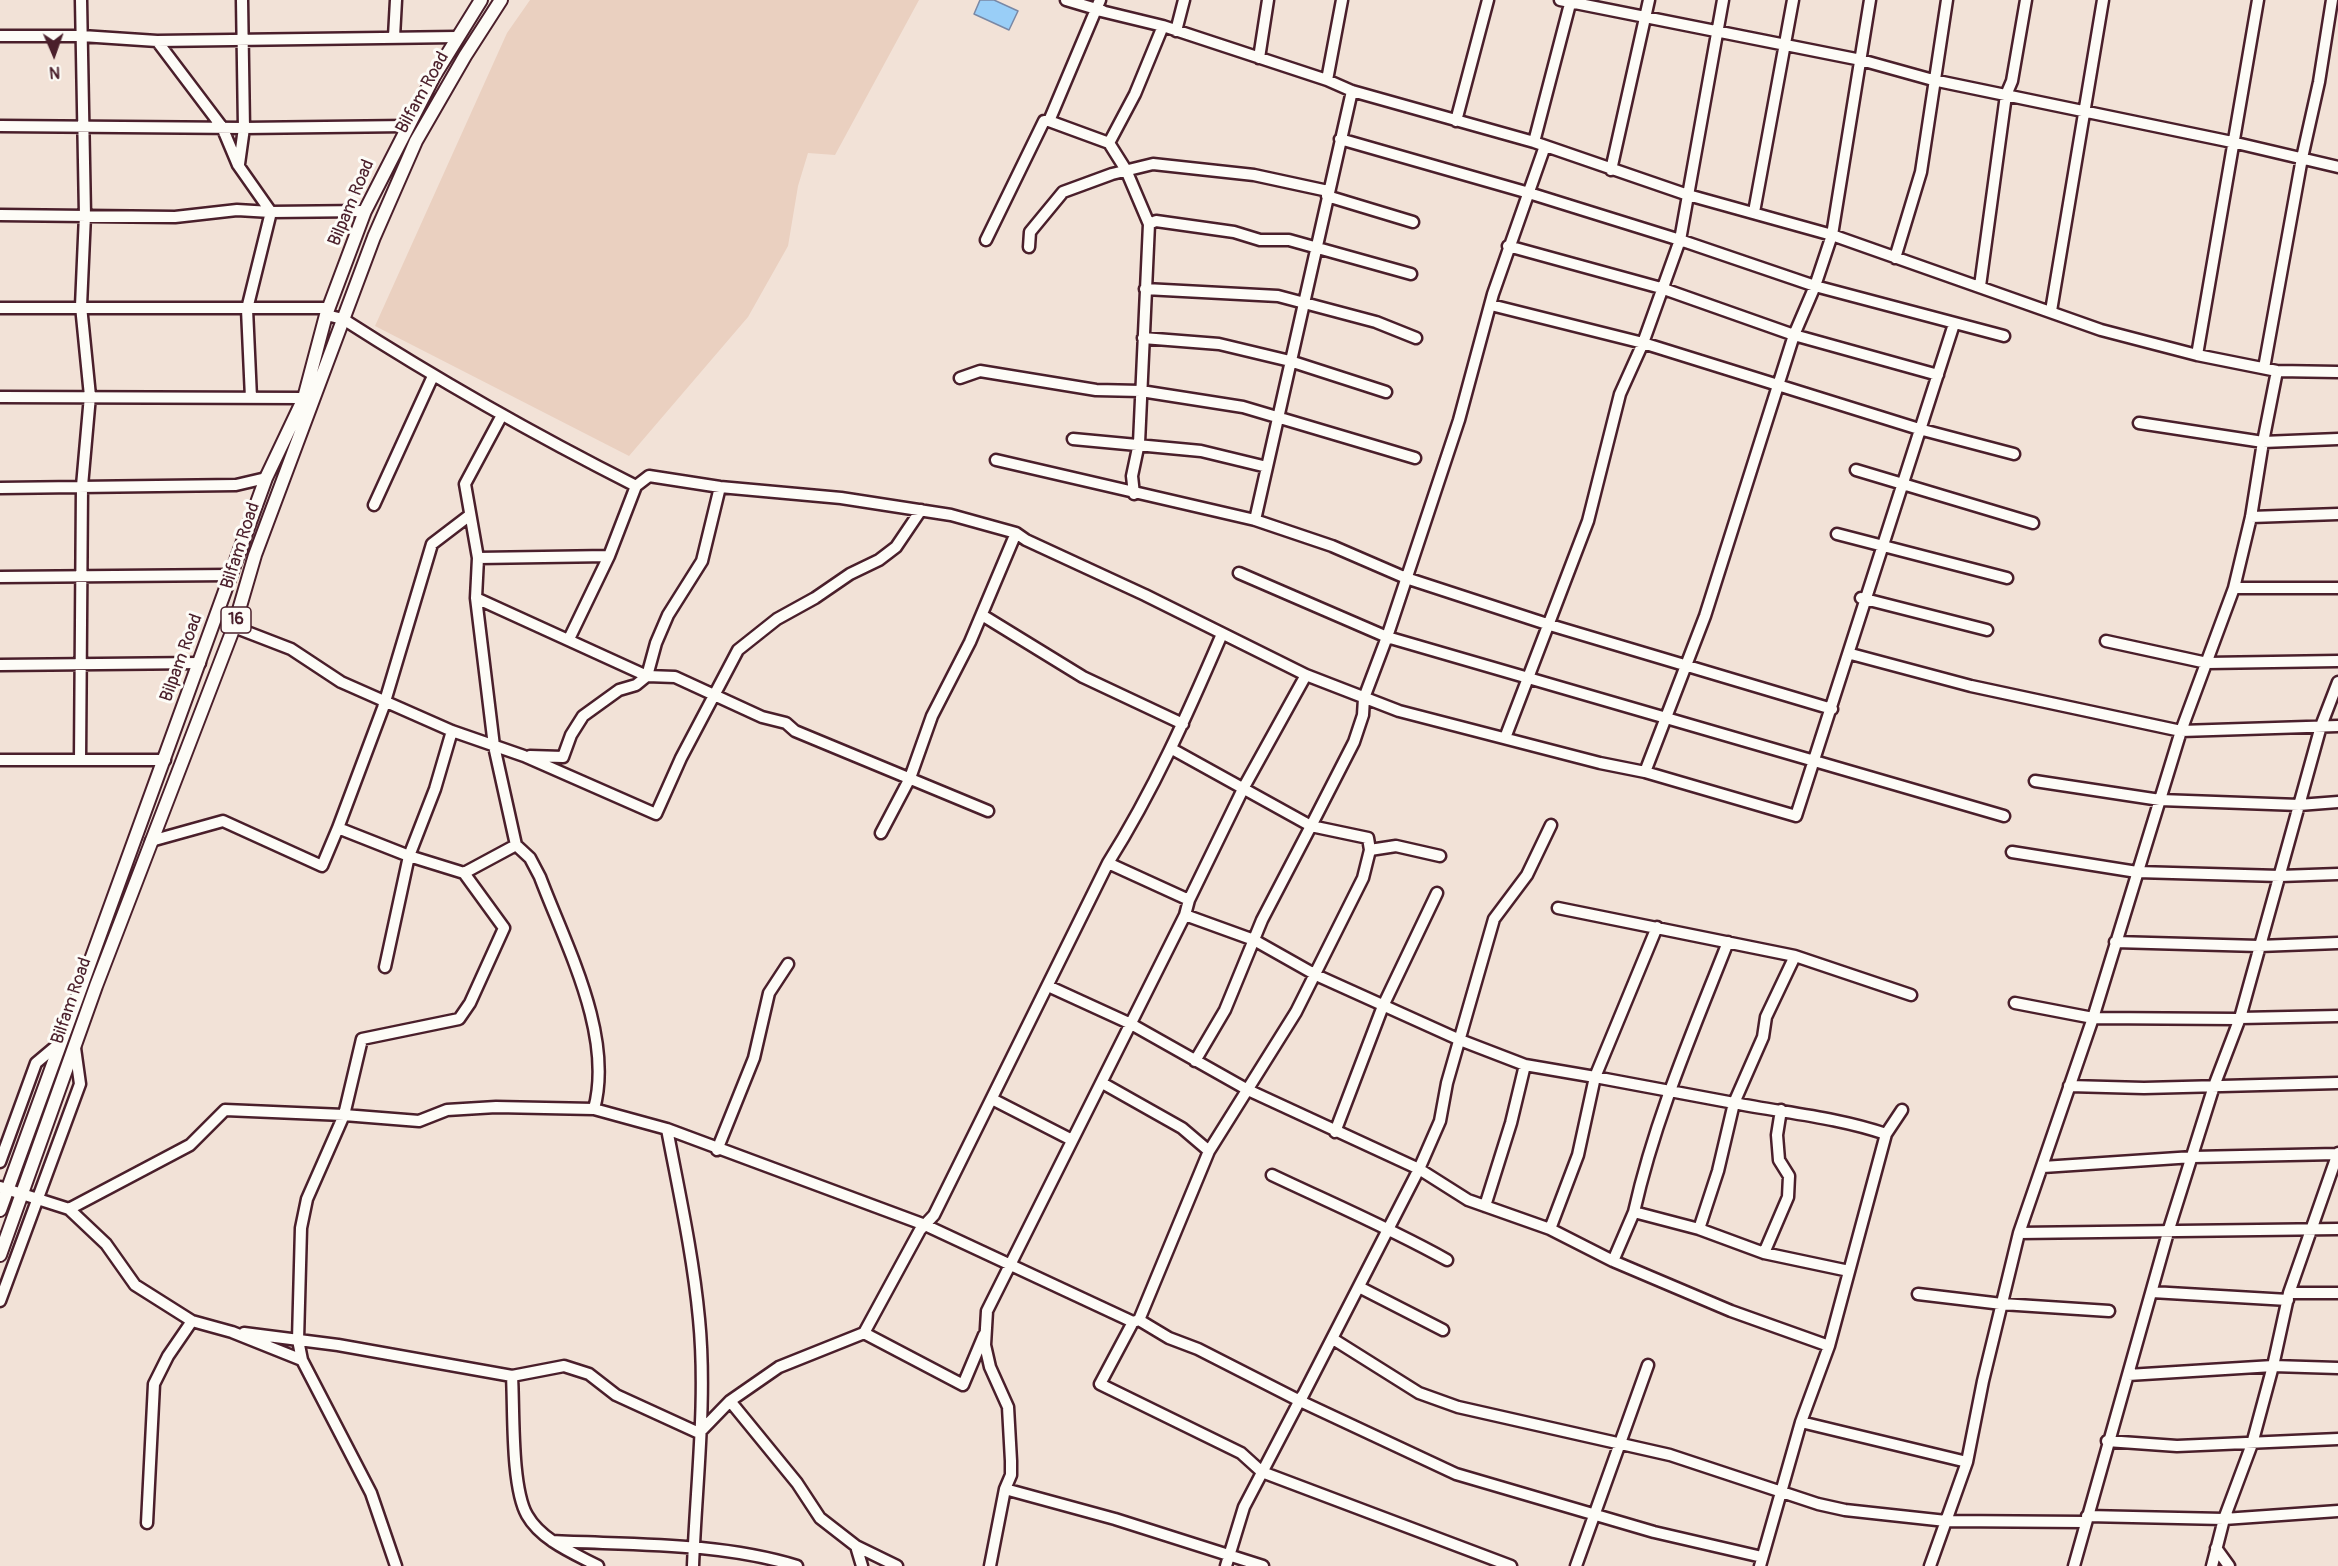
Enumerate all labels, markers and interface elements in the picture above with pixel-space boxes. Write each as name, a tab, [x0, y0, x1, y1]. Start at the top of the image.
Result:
north arrow	[24, 24, 84, 84]
street label: Bilfam Road	[392, 48, 454, 138]
text: N	[49, 62, 60, 82]
street label: Bilpam Road	[324, 157, 380, 249]
street label: Bilfam Road	[217, 500, 265, 592]
road number: 16	[221, 607, 251, 633]
street label: Bilpam Road	[156, 611, 208, 705]
street label: Bilfam Road	[47, 955, 97, 1047]

